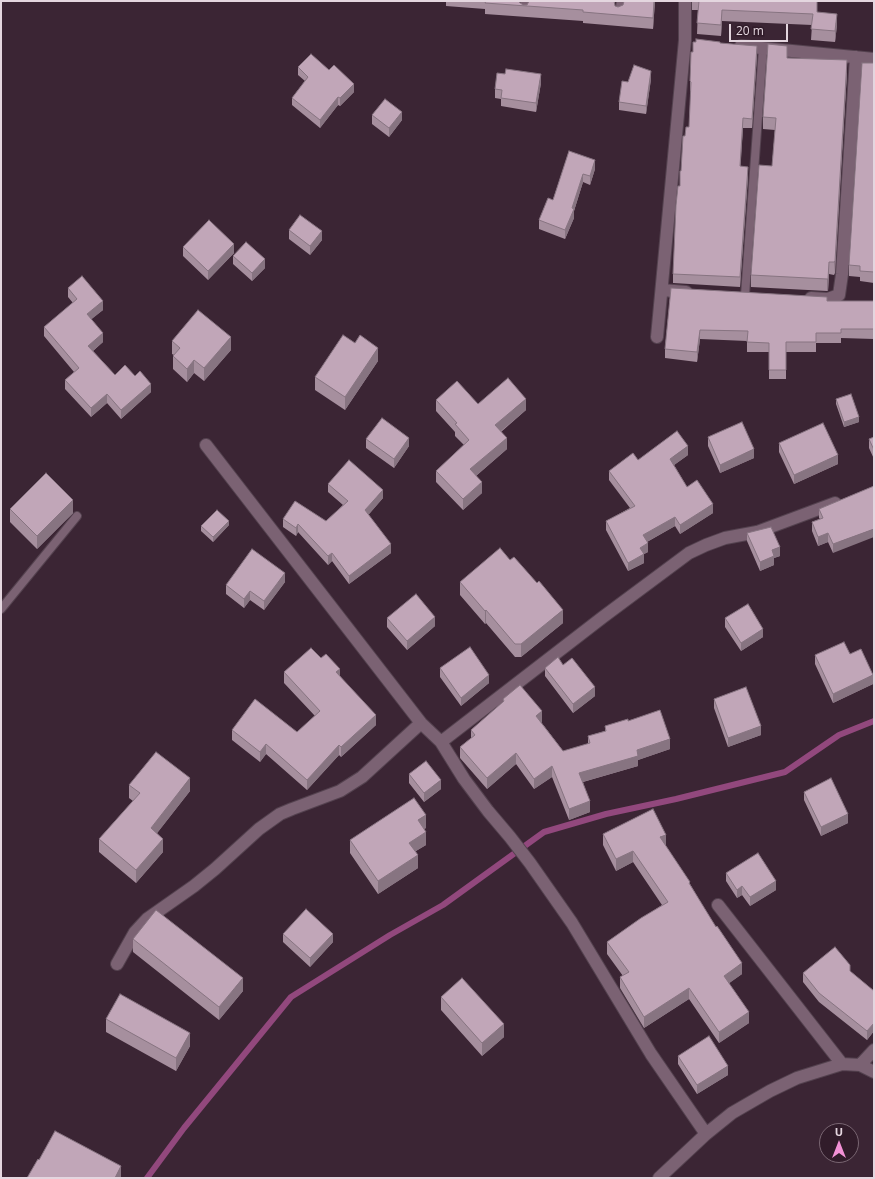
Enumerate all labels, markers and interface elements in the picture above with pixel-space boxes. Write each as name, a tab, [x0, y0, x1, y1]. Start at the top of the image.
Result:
scale bar	[731, 16, 790, 42]
text: 20 m	[736, 22, 764, 39]
north arrow	[819, 1123, 859, 1163]
text: U	[835, 1124, 843, 1139]

